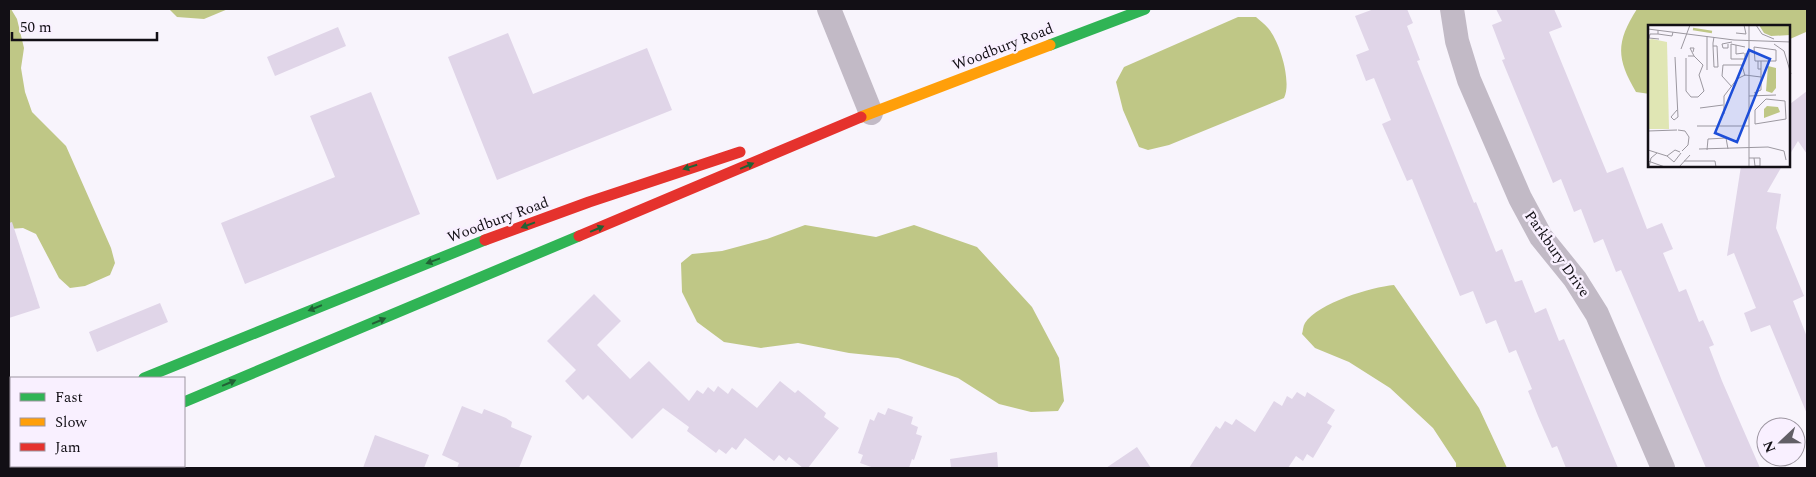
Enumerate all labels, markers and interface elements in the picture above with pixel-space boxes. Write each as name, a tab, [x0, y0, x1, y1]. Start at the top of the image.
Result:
scale bar	[12, 10, 158, 42]
text: 50 m	[20, 16, 52, 39]
street label: Woodbury Road	[949, 17, 1057, 77]
inset map	[1648, 25, 1791, 168]
one-way arrow	[740, 161, 754, 169]
one-way arrow	[682, 164, 697, 172]
street label: Woodbury Road	[444, 191, 552, 249]
street label: Parkbury Drive	[1519, 206, 1595, 302]
one-way arrow	[520, 221, 535, 229]
one-way arrow	[590, 225, 604, 233]
one-way arrow	[425, 257, 440, 265]
one-way arrow	[308, 304, 322, 312]
one-way arrow	[372, 316, 386, 324]
legend	[10, 377, 185, 467]
one-way arrow	[222, 379, 236, 387]
text: Fast	[55, 386, 83, 409]
text: Slow	[55, 411, 87, 434]
north arrow	[1756, 417, 1806, 467]
text: Jam	[55, 436, 81, 459]
text: N	[1758, 437, 1781, 456]

